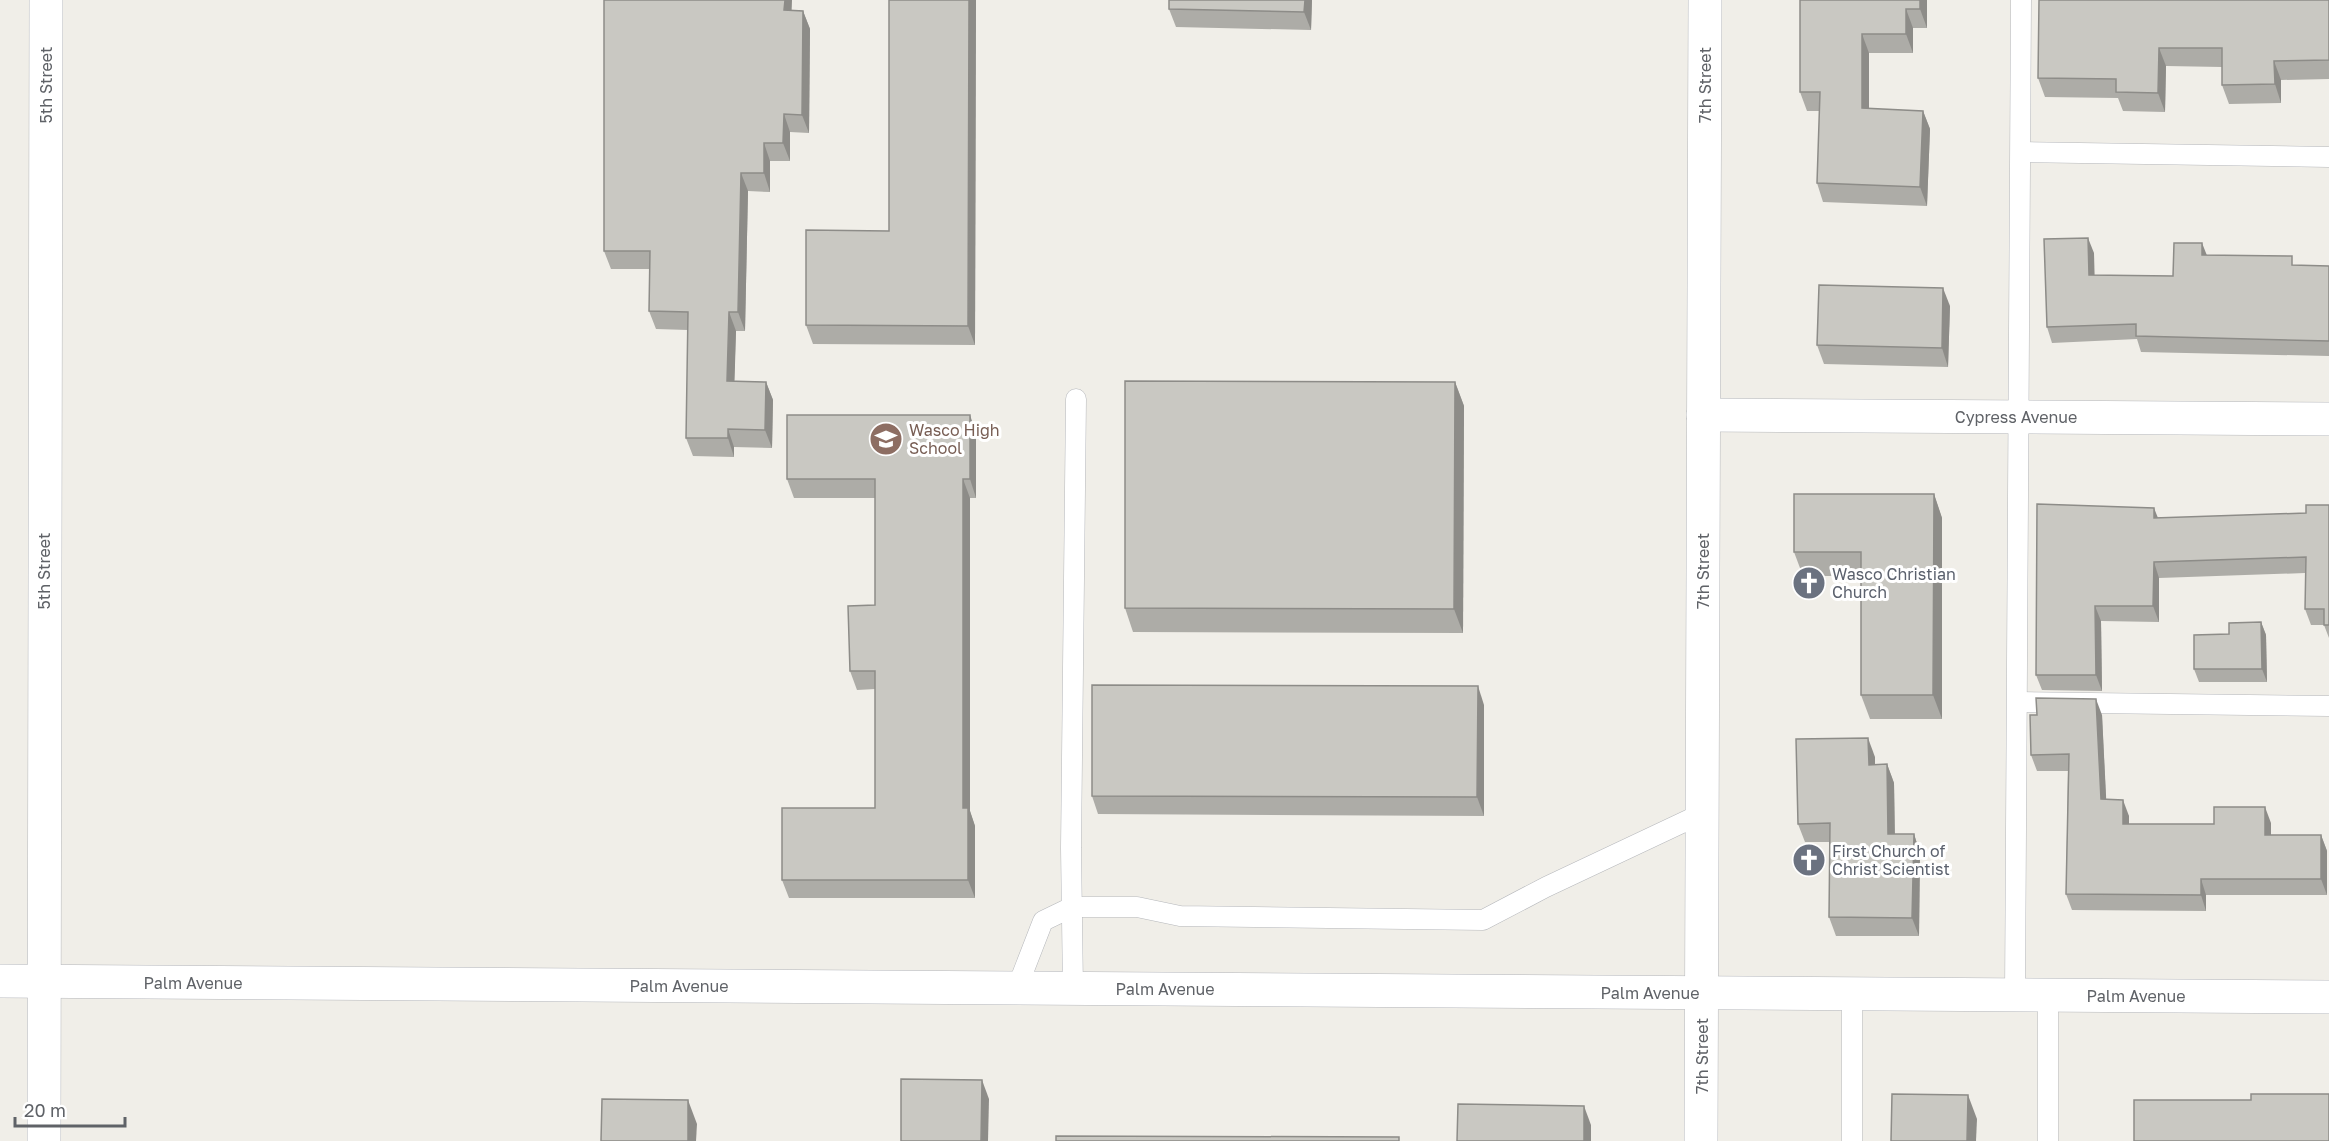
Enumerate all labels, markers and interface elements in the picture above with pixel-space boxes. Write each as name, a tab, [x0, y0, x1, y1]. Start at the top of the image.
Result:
street label: 5th Street	[36, 47, 56, 123]
street label: 7th Street	[1695, 47, 1715, 123]
street label: Cypress Avenue	[1955, 407, 2077, 427]
place label: Wasco High School	[909, 420, 1000, 458]
school or university icon: Wasco High School	[868, 421, 904, 457]
street label: 5th Street	[34, 533, 54, 609]
street label: 7th Street	[1693, 533, 1713, 609]
place label: Wasco Christian Church	[1832, 564, 1956, 602]
church icon: Wasco Christian Church	[1791, 565, 1827, 601]
place label: First Church of Christ Scientist	[1832, 841, 1950, 879]
church icon: First Church of Christ Scientist	[1791, 842, 1827, 878]
street label: Palm Avenue	[143, 973, 243, 993]
street label: Palm Avenue	[629, 976, 729, 996]
street label: Palm Avenue	[1115, 979, 1215, 999]
street label: Palm Avenue	[1600, 983, 1700, 1003]
street label: Palm Avenue	[2086, 986, 2186, 1006]
street label: 7th Street	[1692, 1018, 1712, 1094]
scale bar	[15, 1090, 124, 1128]
text: 20 m	[24, 1099, 66, 1121]

